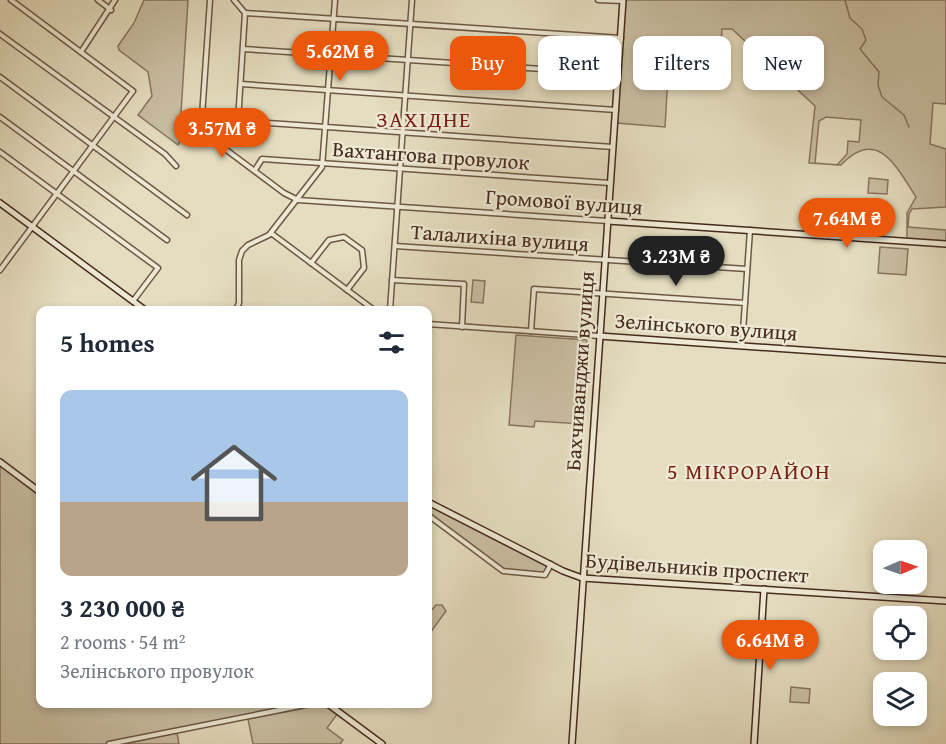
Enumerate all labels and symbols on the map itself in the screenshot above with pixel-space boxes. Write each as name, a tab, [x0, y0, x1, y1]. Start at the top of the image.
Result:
pin: 5.62M ₴	[285, 31, 395, 82]
district label: ЗАХІДНЕ	[376, 103, 472, 135]
pin: 3.57M ₴	[167, 108, 277, 159]
street label: Вахтангова провулок	[331, 133, 531, 178]
street label: Громової вулиця	[484, 181, 644, 222]
pin: 7.64M ₴	[792, 198, 902, 249]
street label: Талалихіна вулиця	[410, 216, 590, 259]
pin: 3.23M ₴	[621, 236, 731, 287]
street label: Бахчиванджи вулиця	[557, 270, 602, 472]
street label: Зелінського вулиця	[614, 305, 799, 348]
district label: 5 МІКРОРАЙОН	[667, 455, 831, 487]
north arrow	[873, 540, 927, 594]
street label: Будівельників проспект	[584, 544, 810, 591]
pin: 6.64M ₴	[715, 620, 825, 671]

